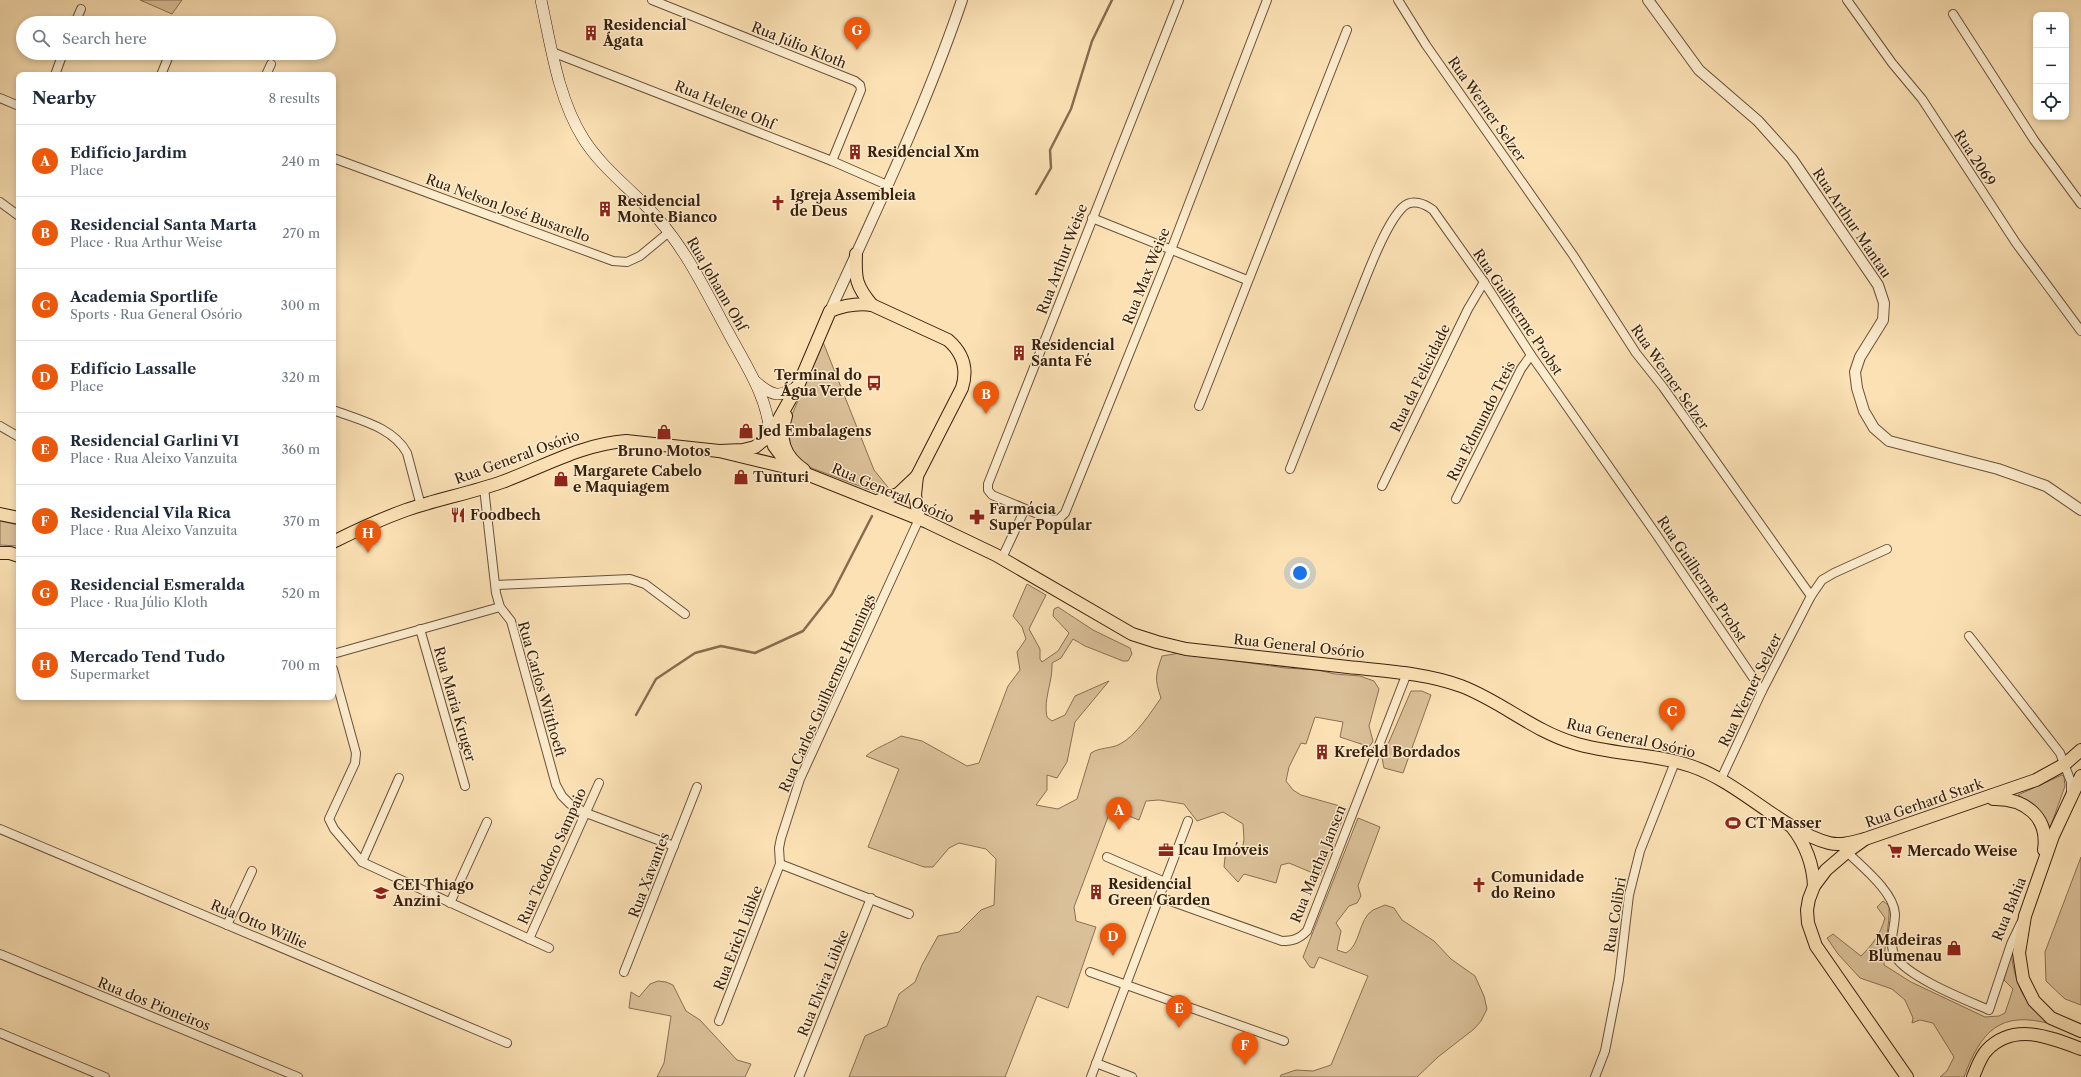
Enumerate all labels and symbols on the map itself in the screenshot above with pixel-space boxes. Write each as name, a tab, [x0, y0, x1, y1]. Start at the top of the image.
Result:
place label: Residencial Ágata	[602, 16, 687, 50]
pin: G	[844, 17, 870, 50]
street label: Rua Júlio Kloth	[749, 18, 849, 72]
building icon: Residencial Ágata	[582, 24, 600, 42]
street label: Rua Werner Selzer	[1444, 53, 1530, 165]
street label: Rua Helene Ohf	[672, 77, 780, 134]
street label: Rua 2069	[1950, 127, 2000, 189]
building icon: Residencial Xm	[846, 143, 864, 161]
place label: Residencial Xm	[867, 143, 979, 161]
street label: Rua Arthur Mantau	[1809, 165, 1896, 282]
street label: Rua Nelson José Busarello	[423, 170, 593, 246]
place label: Igreja Assembleia de Deus	[790, 186, 917, 220]
place label: Residencial Monte Bianco	[617, 192, 717, 226]
church icon: Igreja Assembleia de Deus	[769, 194, 787, 212]
building icon: Residencial Monte Bianco	[596, 200, 614, 218]
street label: Rua Arthur Weise	[1033, 201, 1091, 317]
street label: Rua Max Weise	[1118, 225, 1174, 327]
street label: Rua Johann Ohf	[683, 234, 752, 336]
street label: Rua Guilherme Probst	[1469, 246, 1567, 378]
street label: Rua da Felicidade	[1386, 321, 1454, 435]
street label: Rua Werner Selzer	[1627, 321, 1713, 433]
place label: Residencial Santa Fé	[1031, 336, 1115, 370]
building icon: Residencial Santa Fé	[1010, 344, 1028, 362]
street label: Rua Edmundo Treis	[1443, 358, 1519, 484]
place label: Terminal do Água Verde	[774, 366, 862, 400]
bus stop icon: Terminal do Água Verde	[865, 374, 883, 392]
pin: B	[973, 381, 999, 414]
shop icon: Jed Embalagens	[737, 422, 755, 440]
place label: Jed Embalagens	[755, 422, 871, 440]
shop icon: Bruno Motos	[655, 423, 673, 441]
street label: Rua General Osório	[452, 426, 582, 488]
place label: Bruno Motos	[618, 442, 711, 460]
street label: Rua General Osório	[829, 459, 957, 527]
place label: Margarete Cabelo e Maquiagem	[573, 462, 702, 496]
shop icon: Tunturi	[732, 468, 750, 486]
place label: Tunturi	[753, 468, 809, 486]
shop icon: Margarete Cabelo e Maquiagem	[552, 470, 570, 488]
place label: Farmácia Super Popular	[989, 500, 1092, 534]
restaurant icon: Foodbech	[449, 506, 467, 524]
place label: Foodbech	[470, 506, 541, 524]
pharmacy icon: Farmácia Super Popular	[968, 508, 986, 526]
street label: Rua Guilherme Probst	[1653, 513, 1751, 645]
pin: H	[355, 520, 381, 553]
your location	[1290, 563, 1310, 583]
street label: Rua Carlos Guilherme Hennings	[775, 591, 879, 795]
street label: Rua Carlos Witthoeft	[514, 619, 570, 759]
street label: Rua General Osório	[1233, 630, 1365, 662]
street label: Rua Werner Selzer	[1715, 630, 1785, 750]
street label: Rua Maria Kruger	[430, 644, 480, 764]
pin: C	[1659, 698, 1685, 731]
street label: Rua General Osório	[1565, 714, 1697, 762]
building icon: Krefeld Bordados	[1313, 743, 1331, 761]
place label: Krefeld Bordados	[1334, 743, 1460, 761]
street label: Rua Gerhard Stark	[1863, 774, 1986, 832]
street label: Rua Teodoro Sampaio	[514, 785, 590, 927]
pin: A	[1106, 797, 1132, 830]
street label: Rua Martha Jansen	[1286, 802, 1350, 926]
sports icon: CT Masser	[1724, 814, 1742, 832]
place label: CT Masser	[1745, 814, 1821, 832]
street label: Rua Xavantes	[625, 830, 673, 920]
office icon: Icau Imóveis	[1157, 841, 1175, 859]
place label: Icau Imóveis	[1178, 841, 1269, 859]
supermarket icon: Mercado Weise	[1886, 842, 1904, 860]
place label: Mercado Weise	[1907, 842, 2017, 860]
place label: Comunidade do Reino	[1491, 868, 1584, 902]
street label: Rua Bahia	[1988, 874, 2030, 944]
place label: Residencial Green Garden	[1108, 875, 1211, 909]
place label: CEI Thiago Anzini	[392, 876, 474, 910]
church icon: Comunidade do Reino	[1470, 876, 1488, 894]
street label: Rua Colibri	[1600, 876, 1630, 954]
street label: Rua Erich Lübke	[710, 883, 766, 993]
building icon: Residencial Green Garden	[1087, 883, 1105, 901]
school or university icon: CEI Thiago Anzini	[372, 884, 390, 902]
street label: Rua Otto Willie	[208, 896, 310, 952]
pin: D	[1100, 923, 1126, 956]
street label: Rua Elvira Lübke	[793, 927, 853, 1039]
place label: Madeiras Blumenau	[1868, 931, 1942, 965]
shop icon: Madeiras Blumenau	[1945, 939, 1963, 957]
street label: Rua dos Pioneiros	[95, 973, 213, 1035]
pin: E	[1166, 995, 1192, 1028]
pin: F	[1232, 1032, 1258, 1065]

